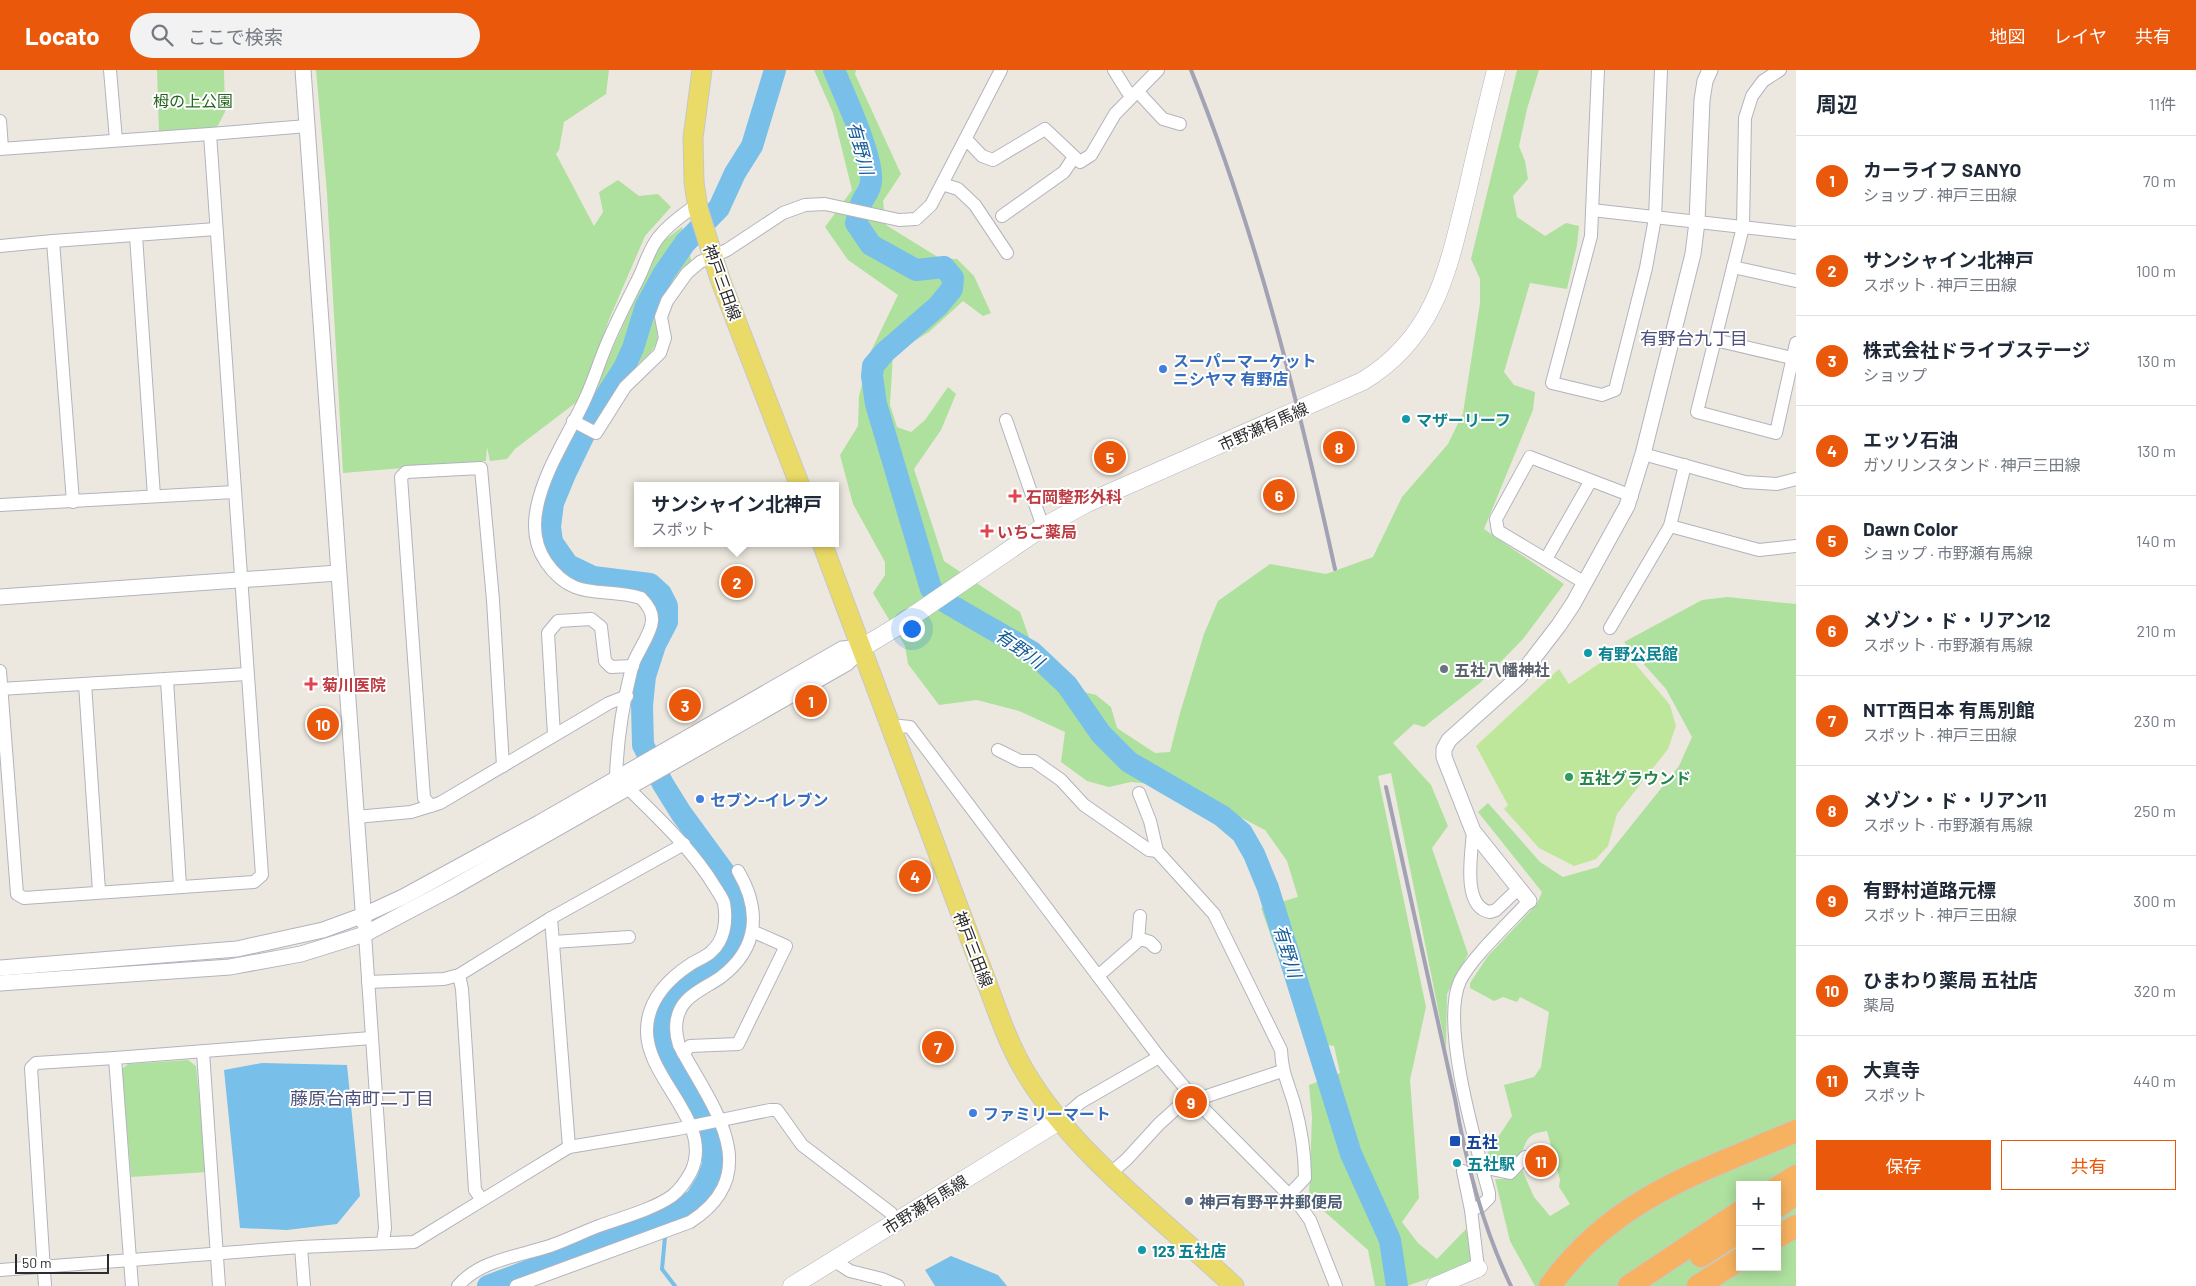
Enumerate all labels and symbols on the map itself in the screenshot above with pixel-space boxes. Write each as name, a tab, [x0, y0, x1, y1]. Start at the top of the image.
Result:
park label: 栂の上公園	[153, 91, 233, 110]
water label: 有野川	[843, 119, 879, 179]
street label: 神戸三田線	[700, 241, 746, 323]
district label: 有野台九丁目	[1640, 327, 1748, 349]
place label: スーパーマーケット ニシヤマ 有野店	[1173, 351, 1317, 388]
marker: スーパーマーケット ニシヤマ 有野店	[1157, 363, 1169, 375]
street label: 市野瀬有馬線	[1215, 398, 1311, 454]
place label: マザーリーフ	[1416, 410, 1511, 429]
marker: マザーリーフ	[1400, 413, 1412, 425]
pin: 8	[1323, 428, 1355, 466]
pin: 5	[1094, 438, 1126, 476]
pin: 6	[1263, 476, 1295, 514]
place label: 石岡整形外科	[1026, 487, 1122, 506]
marker: 石岡整形外科	[1008, 489, 1022, 503]
place label: いちご薬局	[997, 522, 1077, 541]
marker: いちご薬局	[981, 525, 993, 537]
pin: 2	[721, 563, 753, 601]
your location	[899, 616, 925, 642]
water label: 有野川	[992, 624, 1050, 674]
place label: 有野公民館	[1598, 644, 1678, 663]
marker: 有野公民館	[1582, 647, 1594, 659]
place label: 五社八幡神社	[1454, 660, 1550, 679]
marker: 五社八幡神社	[1438, 663, 1450, 675]
place label: 菊川医院	[322, 675, 386, 694]
marker: 菊川医院	[304, 677, 318, 691]
pin: 1	[795, 682, 827, 720]
pin: 3	[669, 686, 701, 724]
pin: 10	[307, 705, 339, 743]
place label: 五社グラウンド	[1579, 768, 1691, 787]
marker: 五社グラウンド	[1563, 771, 1575, 783]
place label: セブン-イレブン	[710, 790, 829, 809]
marker: セブン-イレブン	[694, 793, 706, 805]
pin: 4	[899, 857, 931, 895]
street label: 神戸三田線	[951, 908, 997, 990]
water label: 有野川	[1270, 922, 1307, 982]
pin: 7	[922, 1028, 954, 1066]
pin: 9	[1175, 1083, 1207, 1121]
district label: 藤原台南町二丁目	[290, 1087, 434, 1109]
place label: ファミリーマート	[983, 1104, 1111, 1123]
marker: ファミリーマート	[967, 1107, 979, 1119]
place label: 五社	[1466, 1132, 1498, 1151]
marker: 五社	[1448, 1134, 1462, 1148]
pin: 11	[1525, 1142, 1557, 1180]
place label: 五社駅	[1467, 1154, 1515, 1173]
marker: 五社駅	[1451, 1157, 1463, 1169]
street label: 市野瀬有馬線	[879, 1171, 971, 1237]
place label: 神戸有野平井郵便局	[1199, 1192, 1343, 1211]
marker: 神戸有野平井郵便局	[1183, 1195, 1195, 1207]
place label: 123 五社店	[1152, 1241, 1226, 1260]
marker: 123 五社店	[1136, 1244, 1148, 1256]
scale bar	[15, 1251, 109, 1274]

